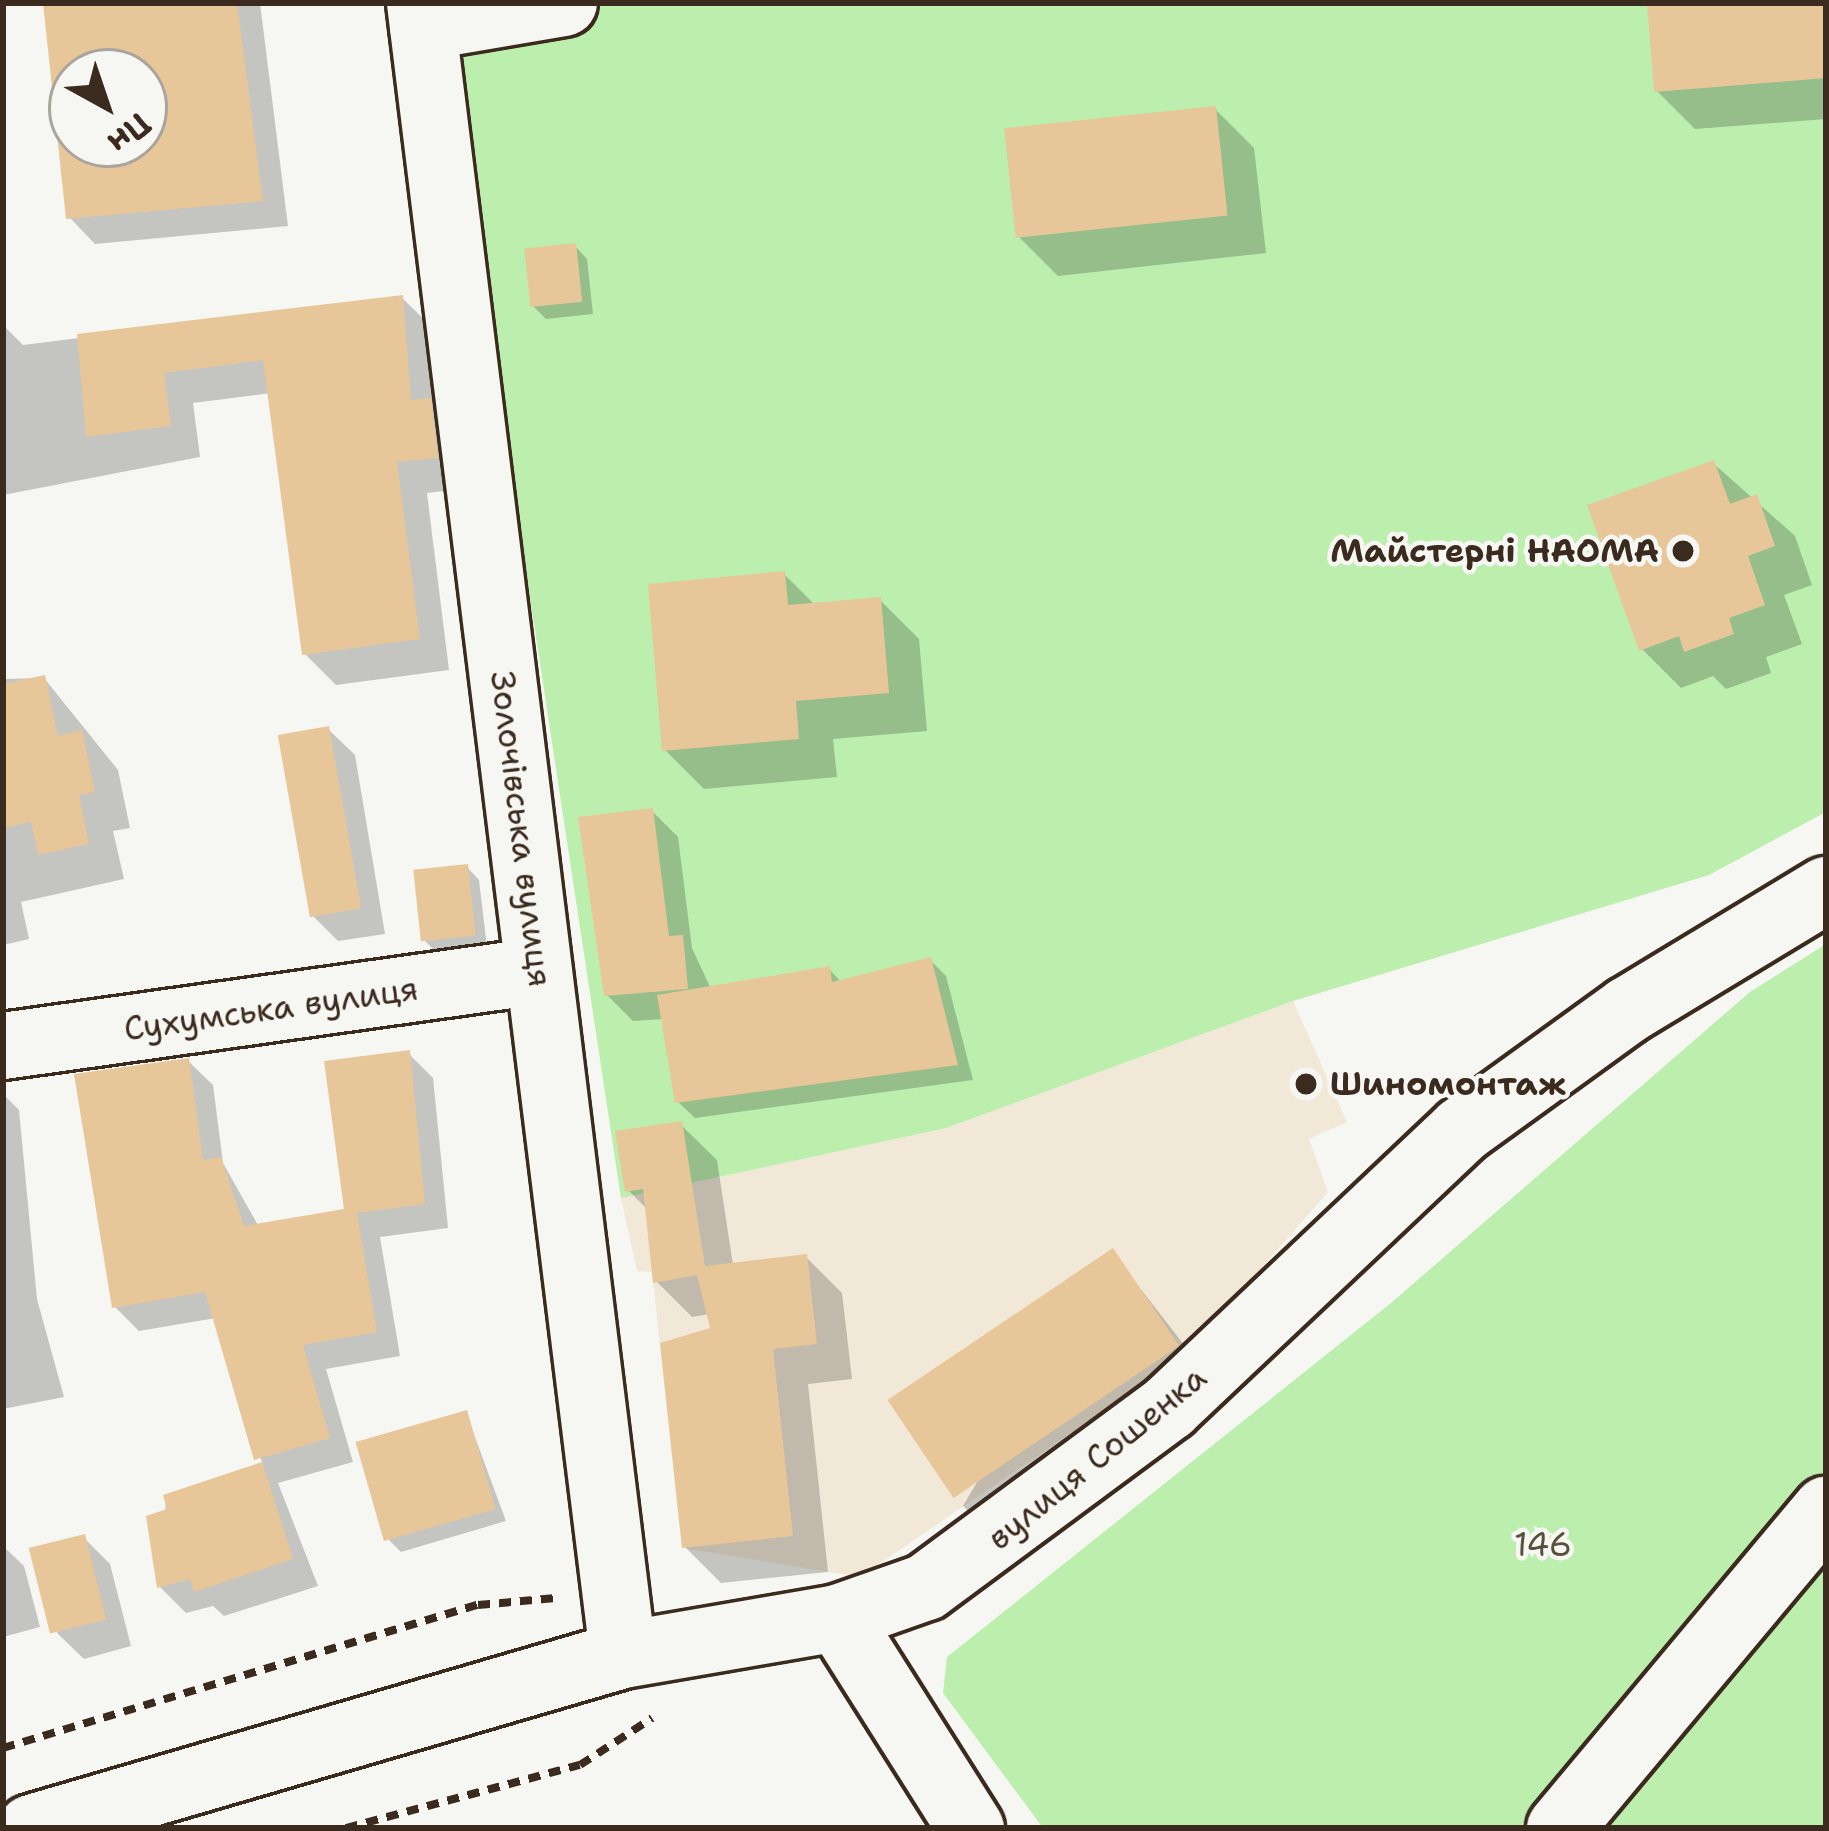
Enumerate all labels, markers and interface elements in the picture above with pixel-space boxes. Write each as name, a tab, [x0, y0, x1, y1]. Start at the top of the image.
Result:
north arrow	[48, 48, 168, 168]
text: Пн	[98, 102, 161, 165]
place label: Майстерні НАОМА	[1330, 531, 1659, 571]
marker: Майстерні НАОМА	[1670, 538, 1696, 564]
street label: Золочівська вулиця	[482, 669, 560, 989]
street label: Сухумська вулиця	[121, 969, 421, 1049]
place label: Шиномонтаж	[1330, 1064, 1566, 1104]
marker: Шиномонтаж	[1293, 1071, 1319, 1097]
street label: вулиця Сошенка	[980, 1358, 1214, 1558]
park label: 146	[1514, 1525, 1572, 1565]

